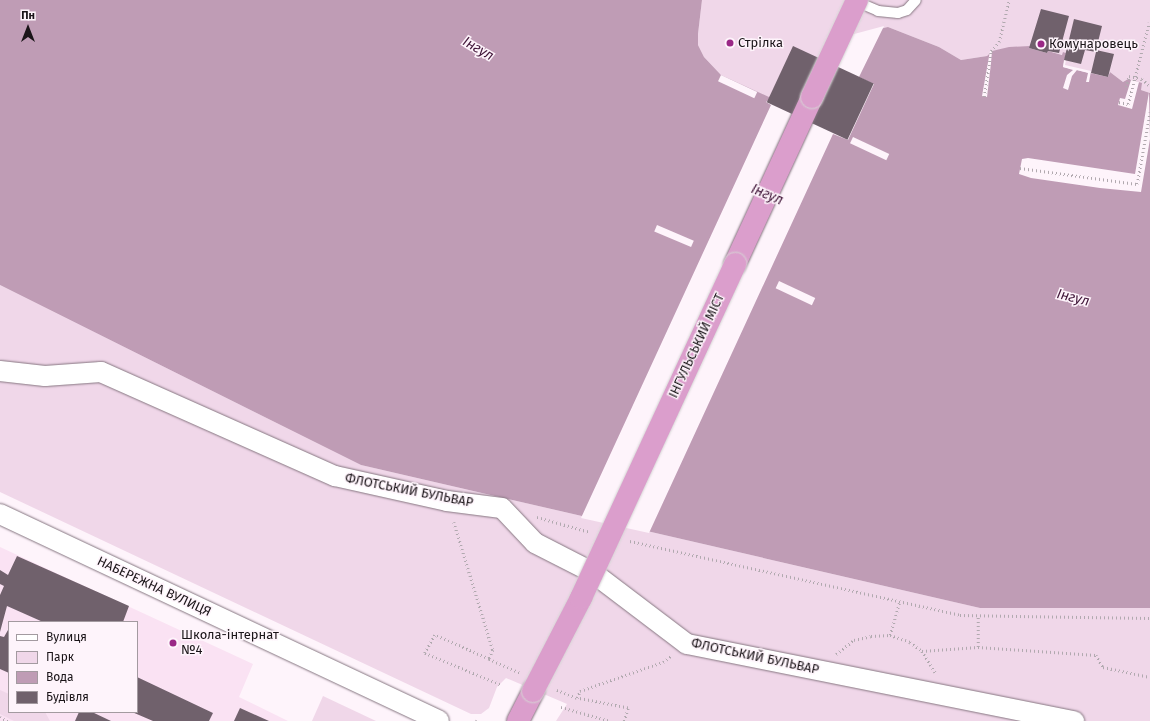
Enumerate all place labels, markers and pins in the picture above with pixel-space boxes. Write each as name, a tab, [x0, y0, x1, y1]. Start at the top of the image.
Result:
place label: Стрілка	[738, 35, 783, 51]
place label: Комунаровець	[1049, 36, 1138, 52]
marker: Стрілка	[725, 38, 735, 48]
marker: Комунаровець	[1036, 39, 1046, 49]
place label: Школа-інтернат №4	[181, 628, 279, 659]
marker: Школа-інтернат №4	[168, 638, 178, 648]

